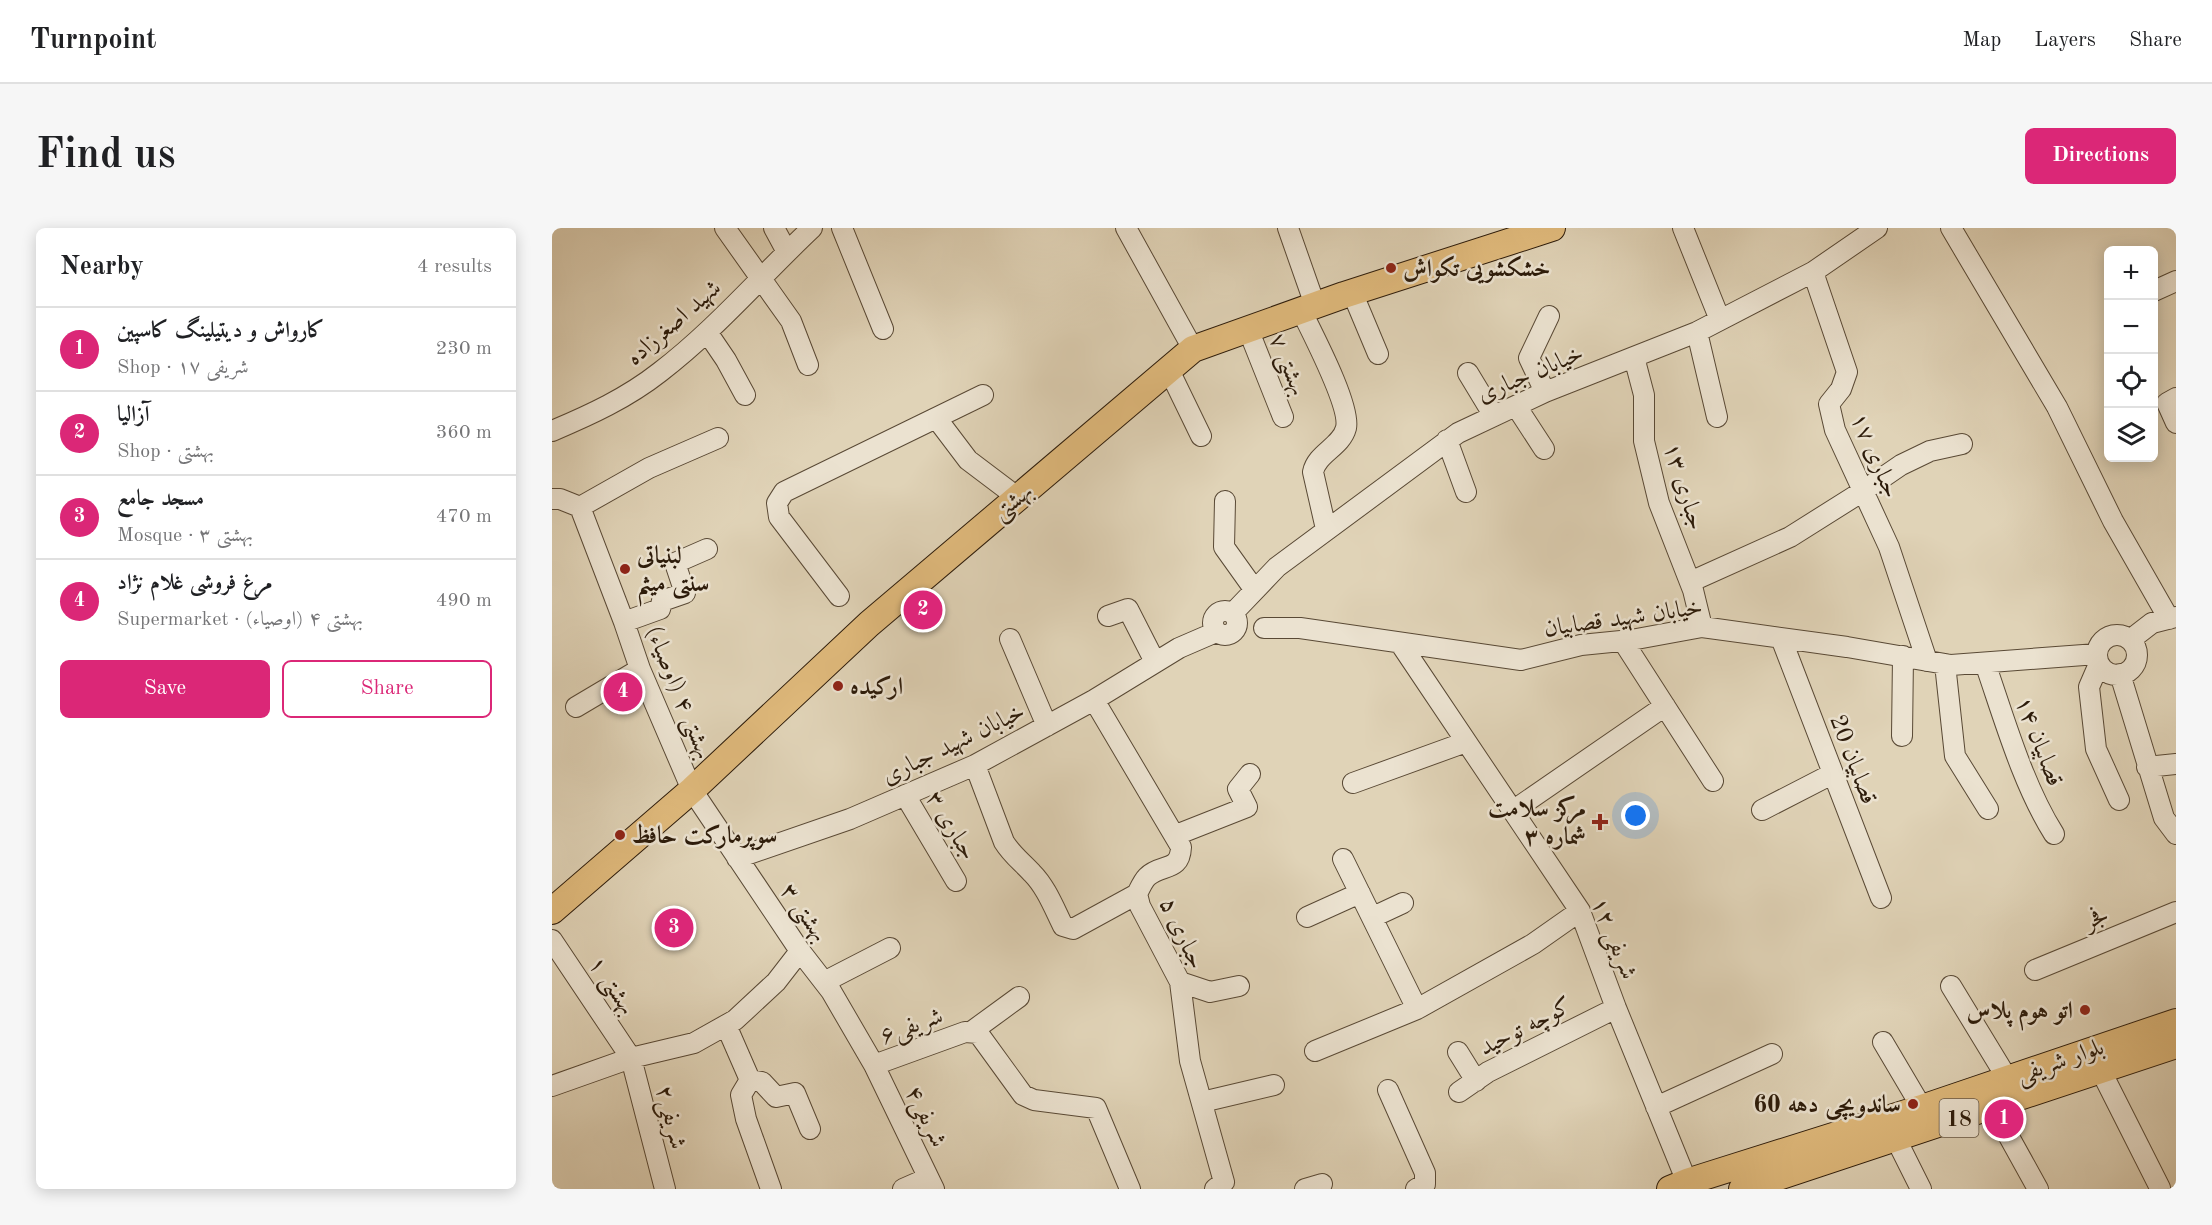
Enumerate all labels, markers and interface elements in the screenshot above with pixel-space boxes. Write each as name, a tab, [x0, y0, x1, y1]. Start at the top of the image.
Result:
text: Turnpoint	[30, 27, 157, 55]
text: Map	[1962, 30, 2001, 51]
text: Layers	[2034, 30, 2096, 51]
text: Share	[2129, 30, 2182, 51]
button: Directions	[2025, 128, 2176, 184]
text: Find us	[36, 135, 175, 177]
map controls	[2104, 246, 2158, 462]
button: +	[2104, 246, 2158, 300]
text: Nearby	[60, 254, 144, 280]
place label: خشکشویی تکواش	[1403, 255, 1551, 284]
text: 4 results	[417, 257, 492, 277]
marker: خشکشویی تکواش	[1384, 261, 1398, 275]
street label: شهید اصغرزاده	[622, 276, 727, 372]
button: −	[2104, 300, 2158, 354]
text: کارواش و دیتیلینگ کاسپین	[117, 320, 325, 342]
street label: بهشتی ۷	[1261, 330, 1310, 400]
text: 1	[74, 339, 85, 359]
text: 230 m	[436, 339, 492, 359]
street label: خیابان جباری	[1474, 342, 1587, 408]
button: locate	[2104, 354, 2158, 408]
text: Shop · شریفی ۱۷	[117, 358, 249, 378]
text: آزالیا	[117, 404, 150, 426]
button: layers	[2104, 408, 2158, 462]
street label: جباری ۱۷	[1846, 410, 1903, 502]
text: 2	[74, 423, 85, 443]
text: 360 m	[436, 423, 492, 443]
street label: جباری ۱۳	[1658, 440, 1708, 533]
text: Shop · بهشتی	[117, 442, 214, 462]
street label: بهشتی	[989, 479, 1040, 528]
text: مسجد جامع	[117, 488, 204, 510]
text: 3	[74, 507, 85, 527]
text: 470 m	[436, 507, 492, 527]
text: Mosque · بهشتی ۳	[117, 526, 253, 546]
place label: لبنیاتی سنتی میثم	[636, 544, 709, 607]
marker: لبنیاتی سنتی میثم	[618, 562, 632, 576]
text: مرغ فروشی غلام نژاد	[117, 572, 272, 594]
pin: 2	[904, 588, 943, 632]
text: 4	[74, 591, 85, 611]
text: 490 m	[436, 591, 492, 611]
street label: خیابان شهید قصابیان	[1542, 596, 1704, 643]
text: Supermarket · بهشتی ۴ (اوصیاء)	[117, 610, 363, 630]
street label: بهشتی ۴ (اوصیاء)	[638, 623, 716, 764]
button: Save	[60, 660, 270, 718]
button: Share	[282, 660, 492, 718]
pin: 4	[604, 670, 642, 714]
place label: ارکیده	[850, 675, 903, 700]
marker: ارکیده	[831, 679, 845, 693]
street label: قصابیان ۱۴	[2010, 694, 2066, 790]
street label: خیابان شهید جباری	[879, 700, 1030, 791]
street label: قصابیان 20	[1824, 712, 1880, 808]
street label: جباری ۳	[920, 787, 980, 865]
place label: مرکز سلامت شماره ۳	[1488, 795, 1586, 850]
your location	[1621, 801, 1650, 830]
marker: مرکز سلامت شماره ۳	[1591, 813, 1609, 831]
place label: سوپرمارکت حافظ	[632, 822, 777, 851]
marker: سوپرمارکت حافظ	[613, 828, 627, 842]
street label: بهشتی ۳	[773, 880, 832, 948]
street label: جباری ۵	[1154, 894, 1208, 973]
street label: شریفی ۱۲	[1583, 895, 1640, 984]
street label: فجر	[2078, 901, 2113, 937]
pin: 3	[654, 906, 694, 950]
street label: بهشتی ۱	[581, 953, 639, 1021]
street label: کوچه توحید	[1475, 993, 1577, 1064]
place label: اتو هوم پلاس	[1967, 1000, 2073, 1031]
marker: اتو هوم پلاس	[2078, 1003, 2092, 1017]
street label: شریفی۶	[877, 1005, 947, 1052]
street label: بلوار شریفی	[2014, 1036, 2108, 1091]
street label: شریفی۲	[648, 1083, 690, 1153]
street label: شریفی۴	[898, 1083, 950, 1153]
place label: ساندویچی دهه 60	[1753, 1093, 1901, 1121]
pin: 1	[1984, 1096, 2024, 1142]
marker: ساندویچی دهه 60	[1906, 1097, 1920, 1111]
road number: 18	[1940, 1099, 1978, 1137]

